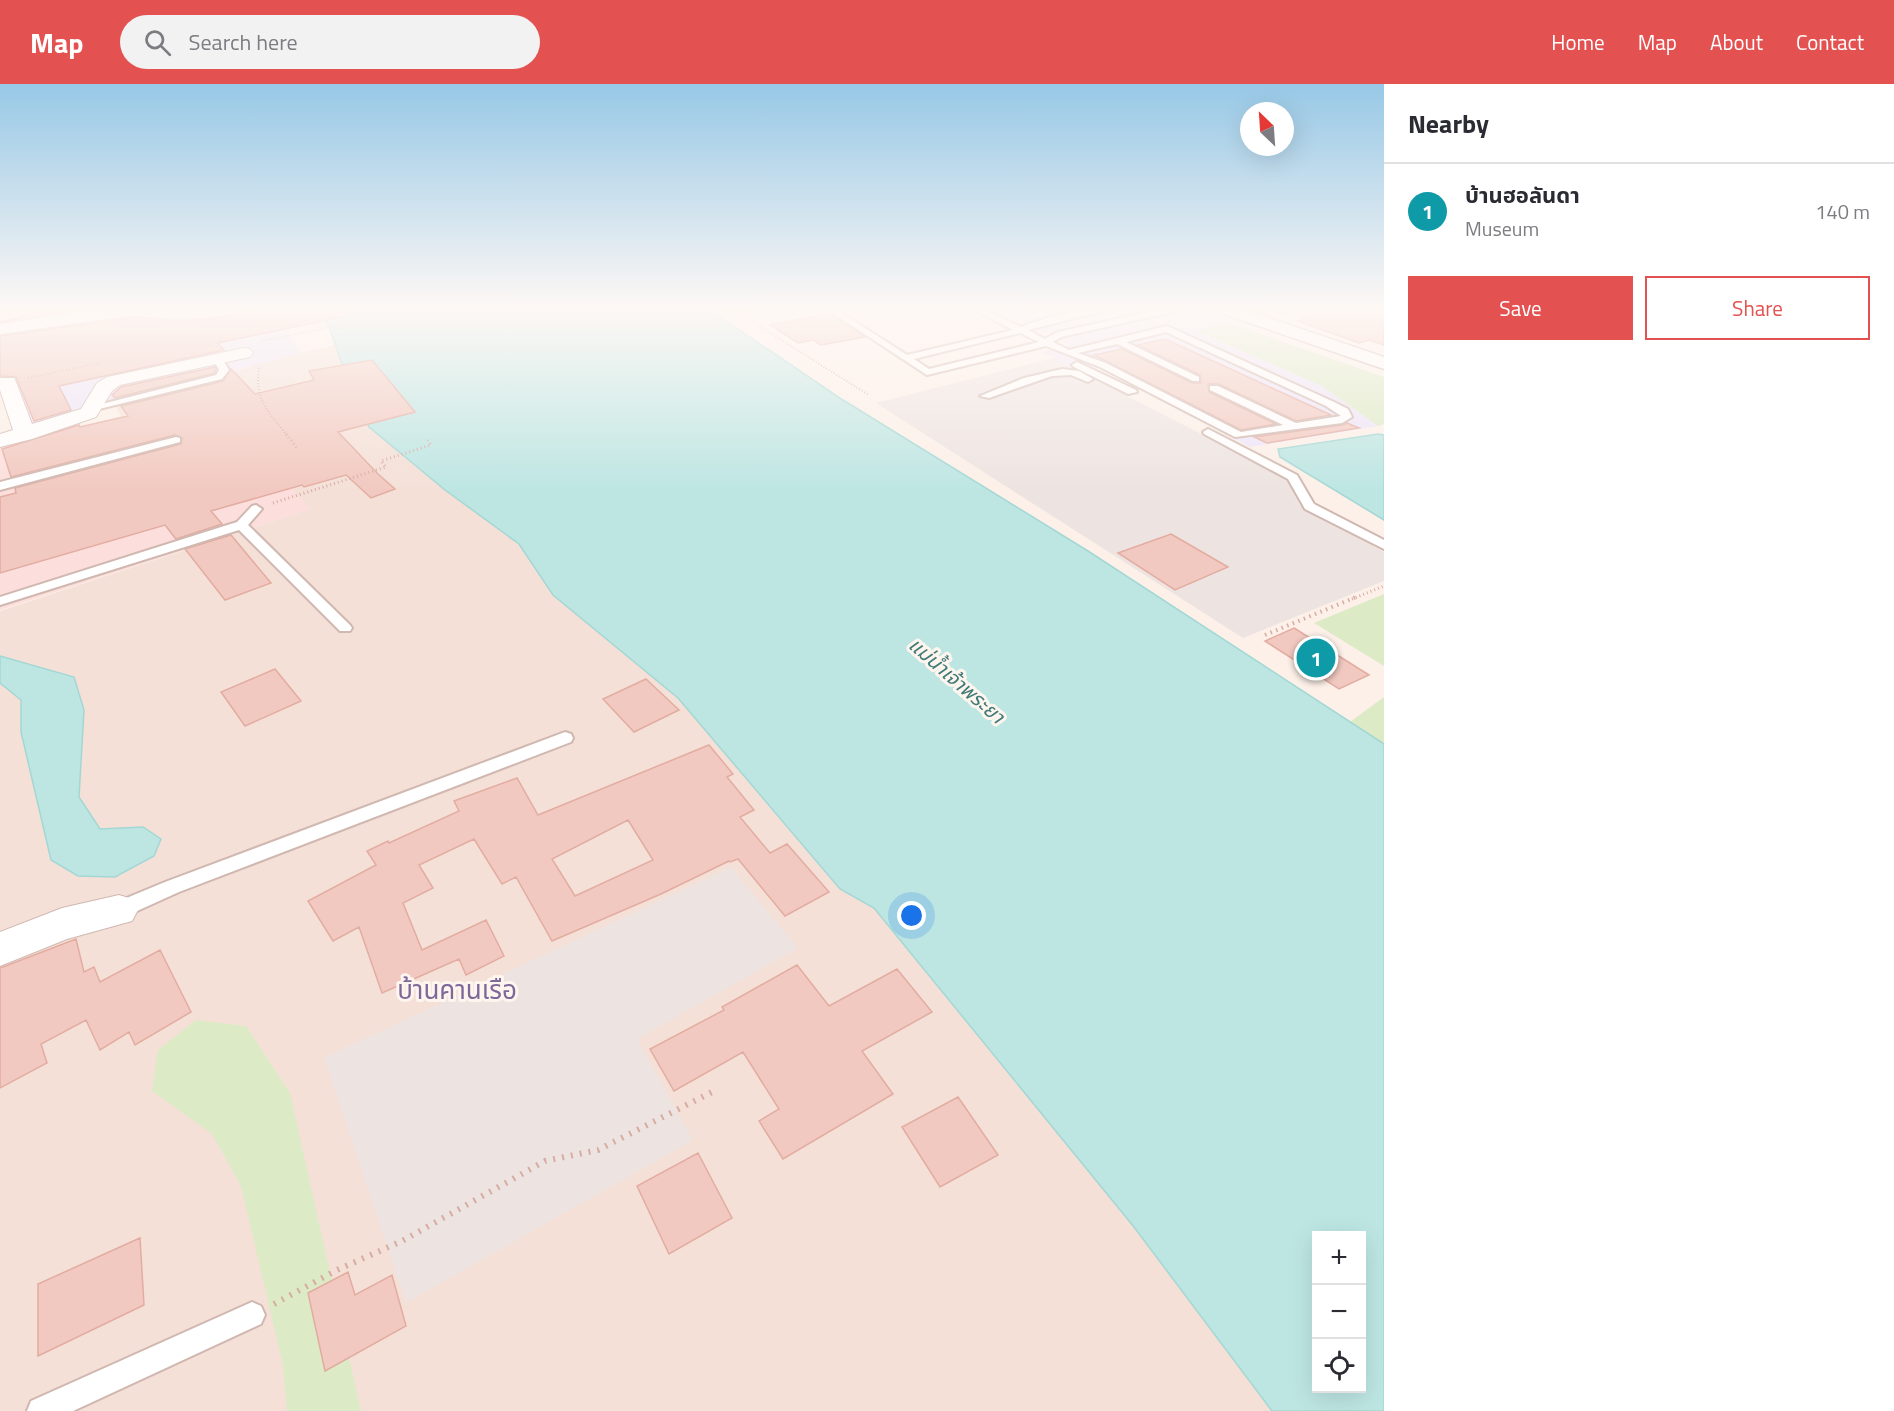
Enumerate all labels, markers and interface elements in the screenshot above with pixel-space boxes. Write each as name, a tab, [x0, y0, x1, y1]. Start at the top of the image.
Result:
search box	[120, 15, 540, 69]
text: Map	[30, 21, 84, 64]
text: Search here	[189, 25, 298, 59]
icon: search	[141, 26, 174, 59]
text: Home	[1551, 26, 1605, 58]
text: Map	[1638, 26, 1677, 58]
text: About	[1710, 26, 1763, 58]
text: Contact	[1796, 26, 1864, 58]
north arrow	[1240, 102, 1294, 156]
text: Nearby	[1408, 104, 1489, 143]
text: บ้านฮอลันดา	[1465, 178, 1580, 212]
text: 1	[1422, 196, 1433, 227]
text: 140 m	[1815, 196, 1870, 227]
text: Museum	[1465, 213, 1539, 244]
button: Save	[1408, 276, 1633, 340]
button: Share	[1645, 276, 1870, 340]
water label: แม่น้ำเจ้าพระยา	[902, 629, 1013, 731]
pin: 1	[1296, 636, 1336, 680]
your location	[897, 901, 926, 930]
district label: บ้านคานเรือ	[397, 970, 517, 1009]
map controls	[1312, 1231, 1366, 1393]
button: +	[1312, 1231, 1366, 1285]
button: −	[1312, 1285, 1366, 1339]
button: locate	[1312, 1339, 1366, 1393]

